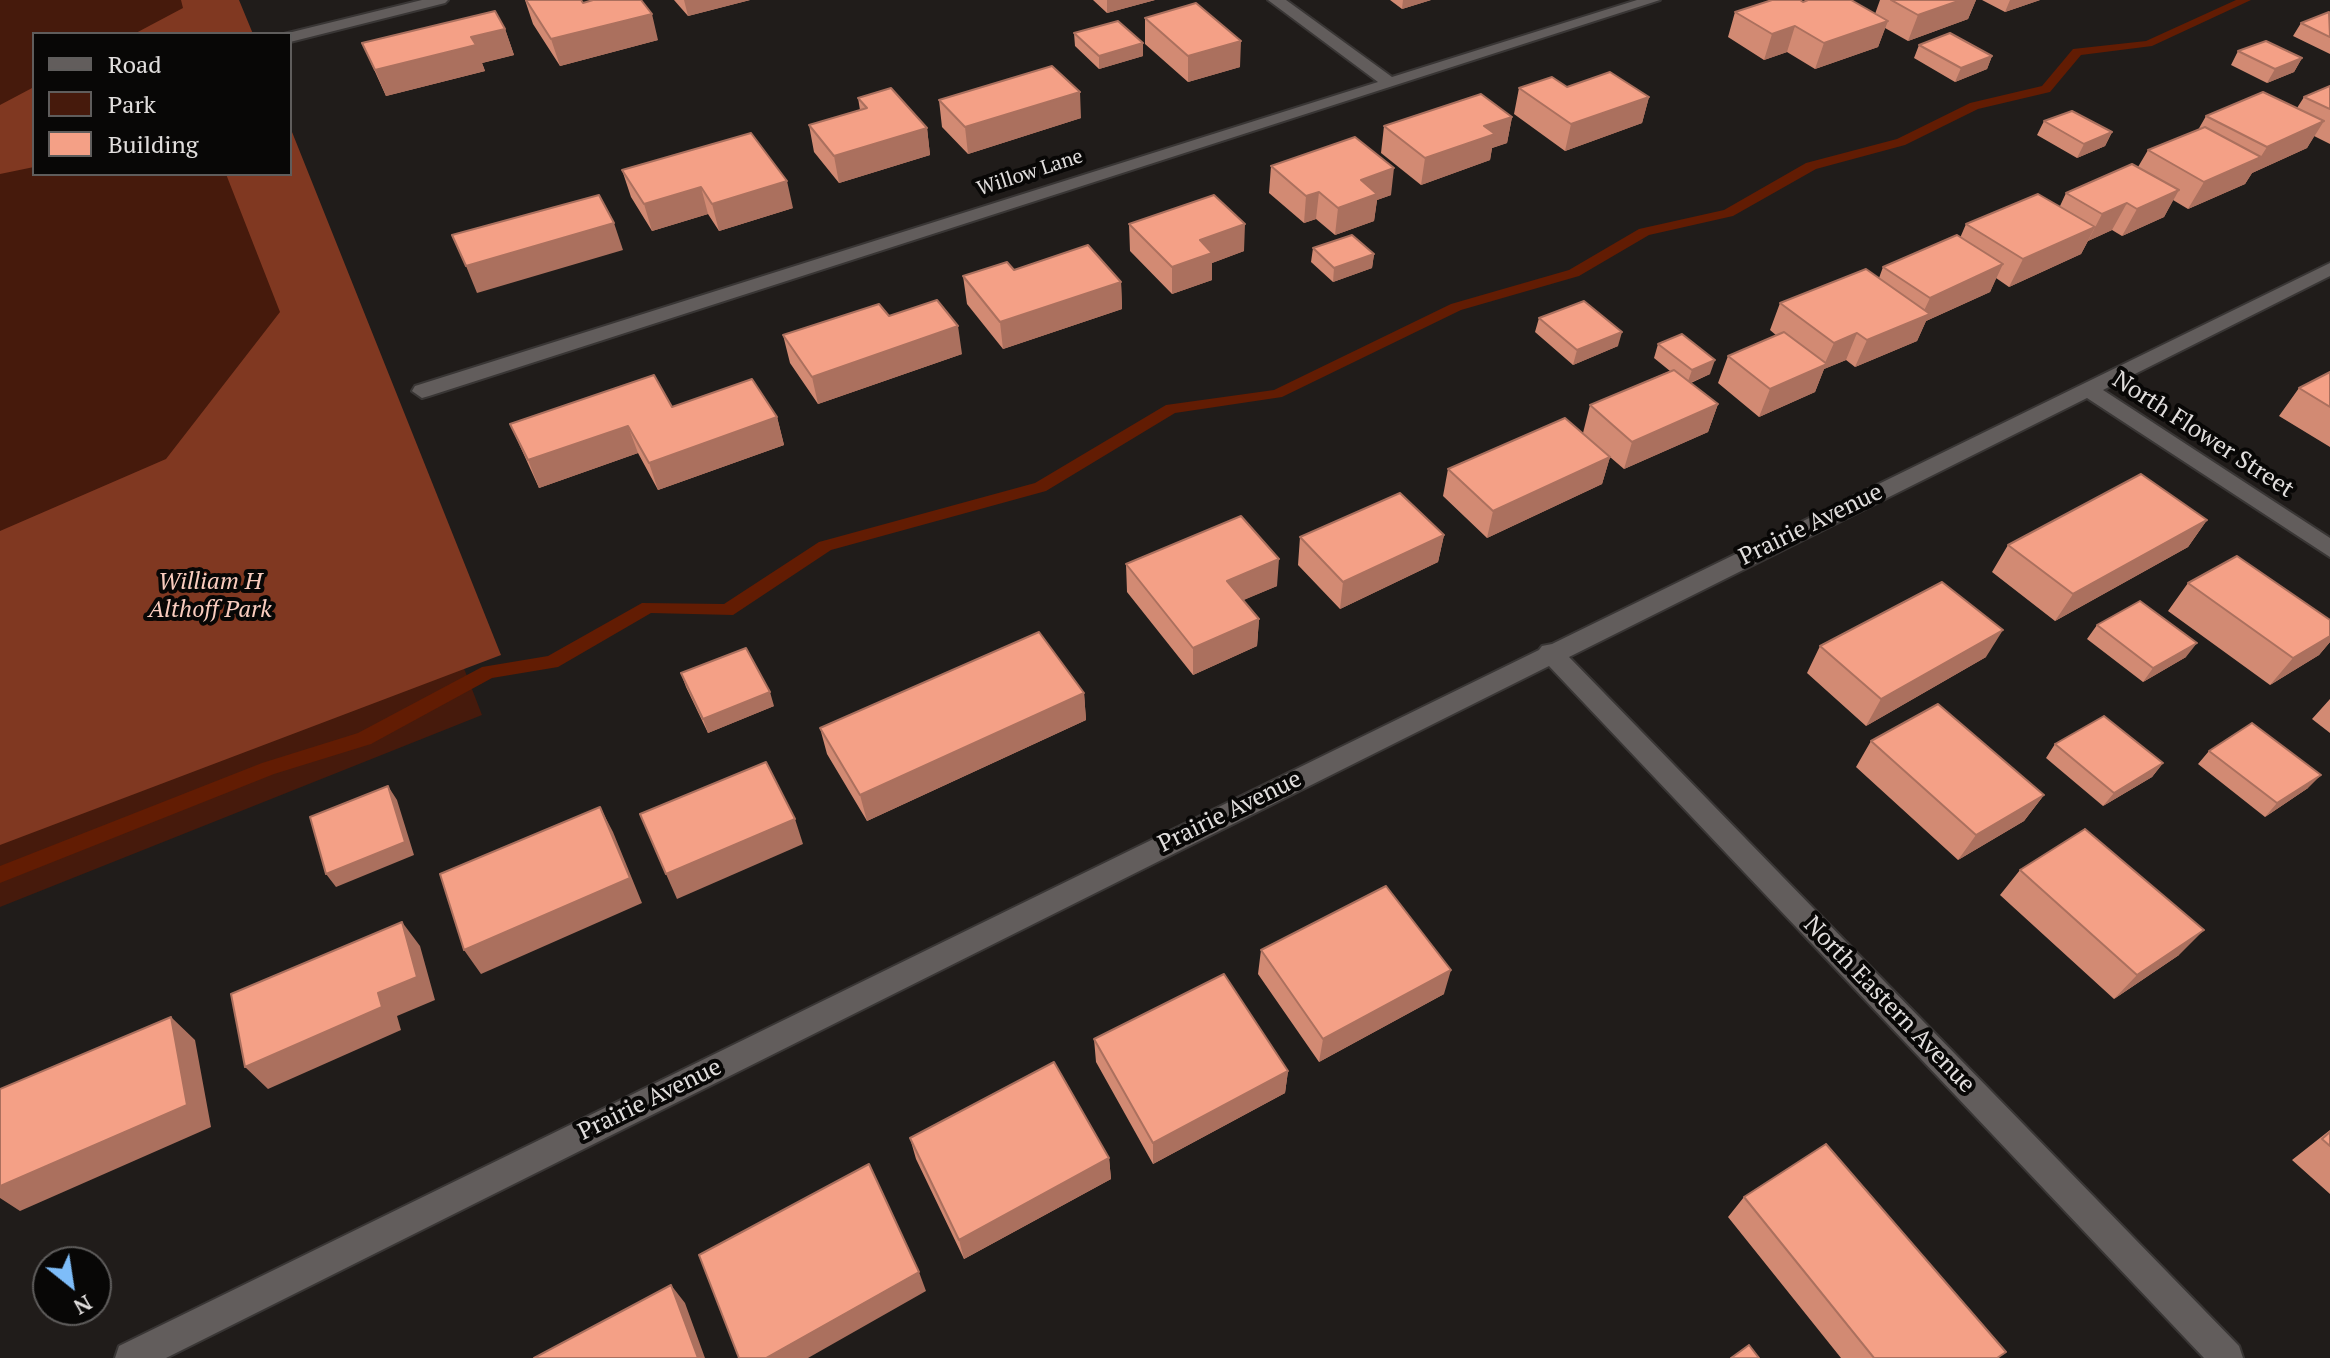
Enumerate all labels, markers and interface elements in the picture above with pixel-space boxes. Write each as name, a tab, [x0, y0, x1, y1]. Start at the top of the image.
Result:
legend	[32, 32, 292, 176]
text: Road	[108, 48, 162, 80]
text: Park	[108, 88, 156, 120]
text: Building	[108, 128, 198, 160]
street label: Willow Lane	[974, 145, 1086, 201]
street label: North Flower Street	[2107, 366, 2299, 504]
street label: Prairie Avenue	[1735, 478, 1887, 572]
park label: William H Althoff Park	[148, 568, 272, 624]
street label: Prairie Avenue	[1154, 765, 1306, 859]
street label: North Eastern Avenue	[1797, 911, 1981, 1099]
street label: Prairie Avenue	[574, 1053, 726, 1147]
north arrow	[32, 1246, 112, 1326]
text: N	[69, 1289, 98, 1322]

